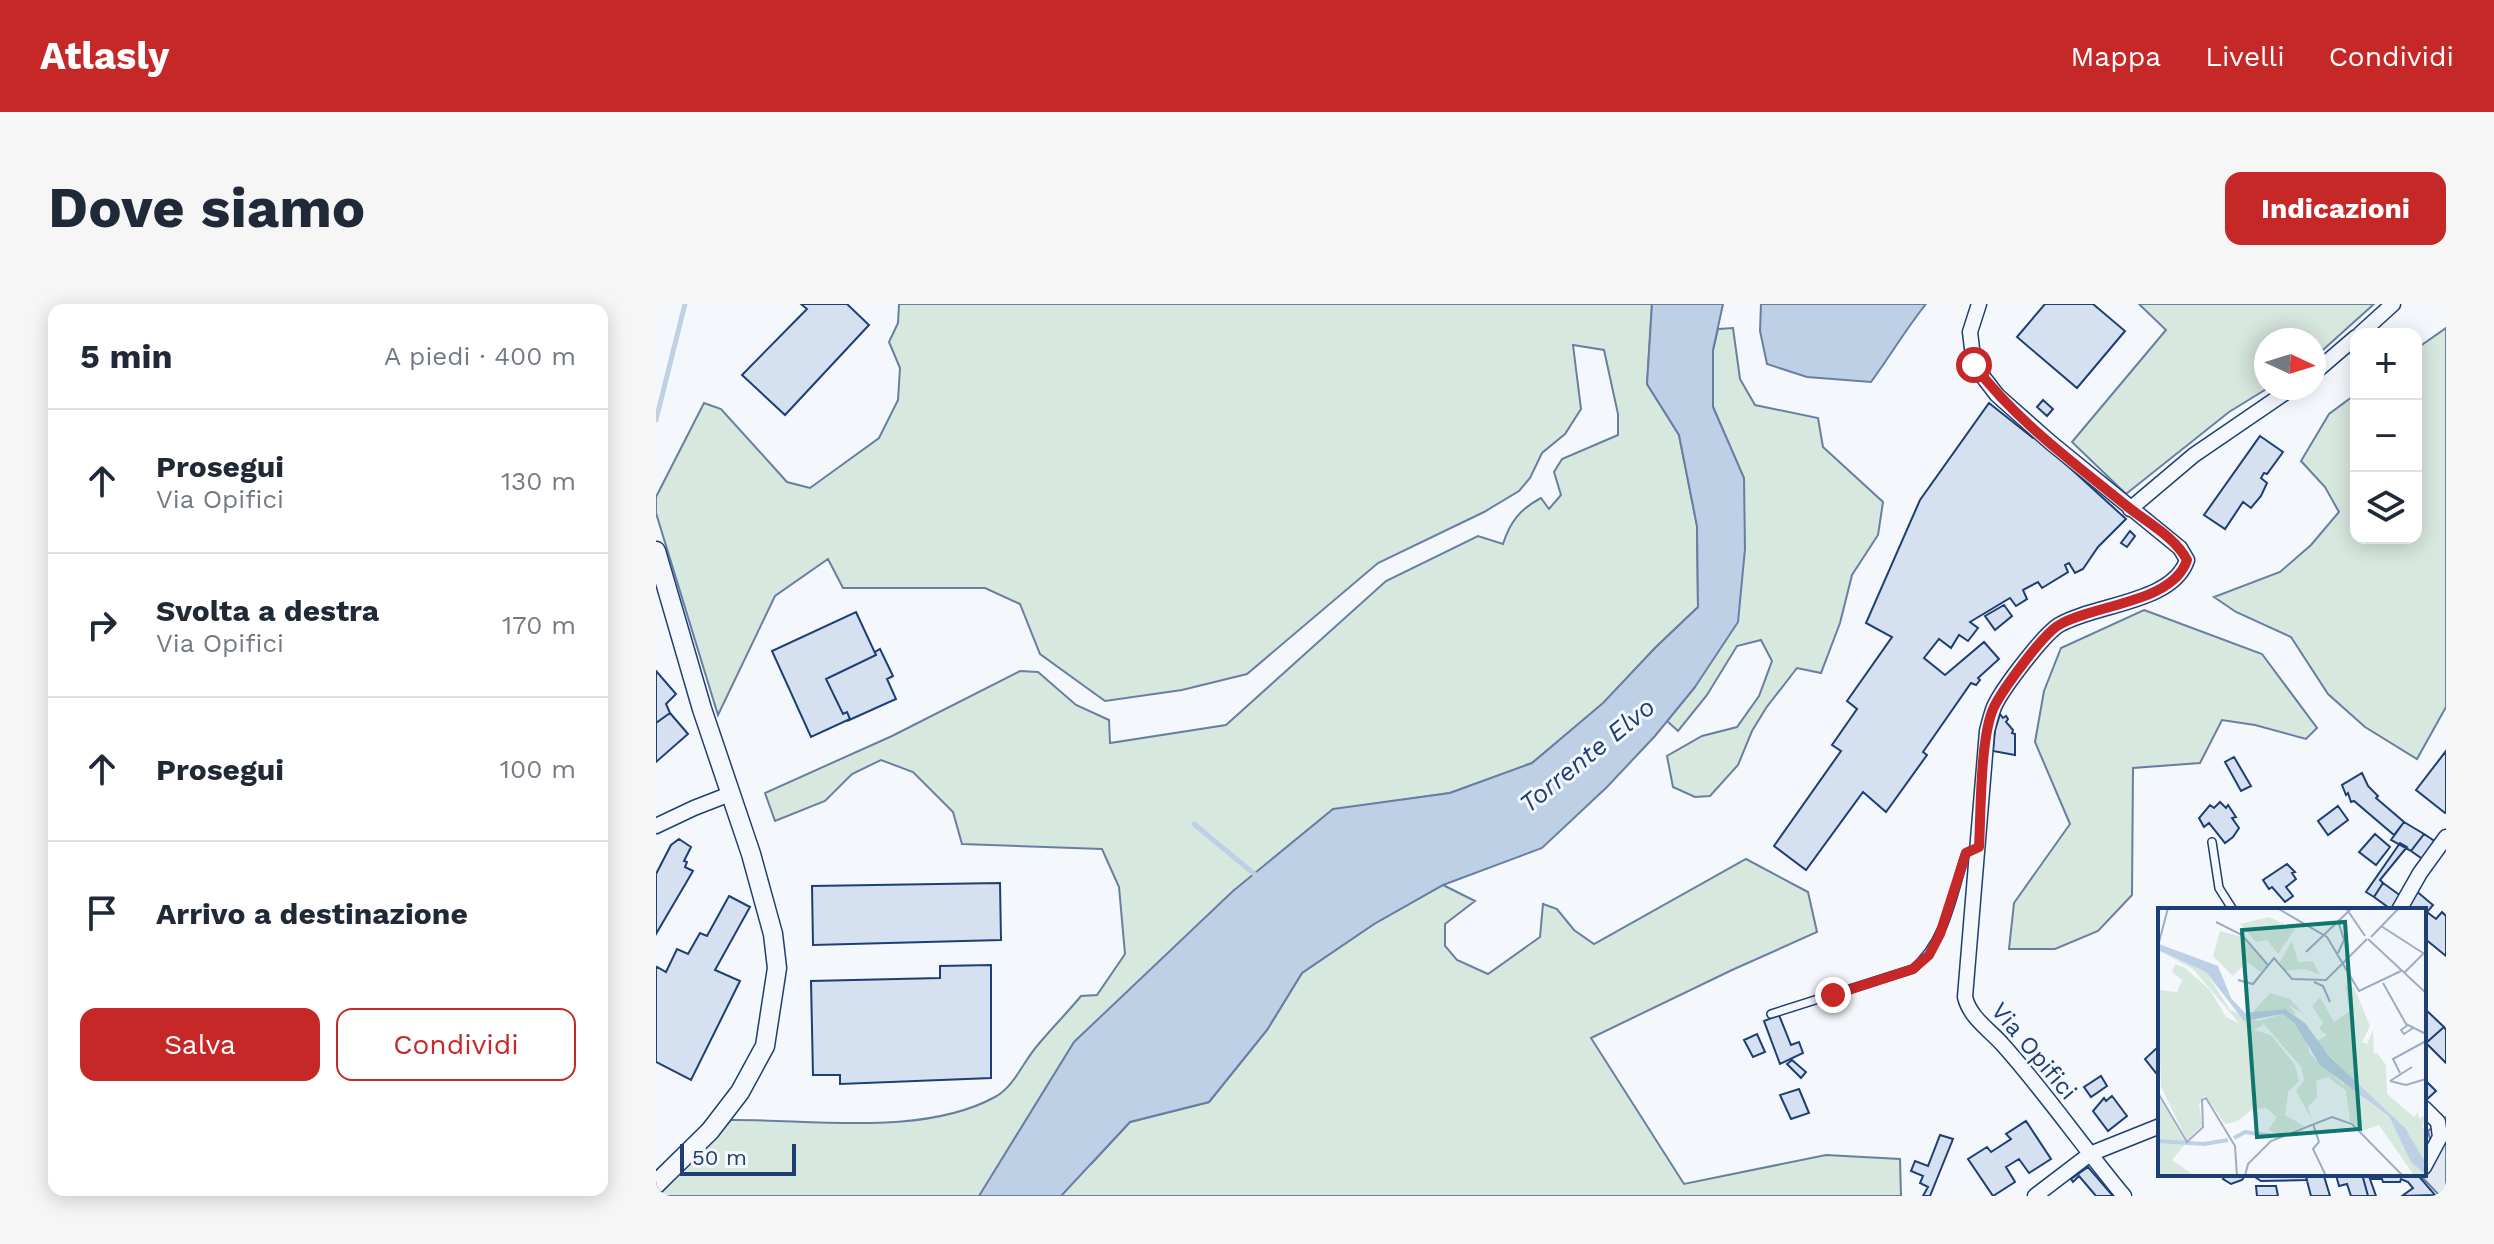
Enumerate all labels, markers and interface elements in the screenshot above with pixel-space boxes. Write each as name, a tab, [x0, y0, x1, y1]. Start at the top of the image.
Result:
text: Atlasly	[40, 34, 170, 78]
text: Mappa	[2071, 40, 2161, 73]
text: Livelli	[2205, 40, 2285, 73]
text: Condividi	[2329, 40, 2454, 73]
button: Indicazioni	[2225, 172, 2446, 245]
text: Dove siamo	[48, 175, 365, 241]
north arrow	[2254, 328, 2326, 400]
map controls	[2350, 328, 2422, 544]
button: +	[2350, 328, 2422, 400]
text: 5 min	[80, 336, 173, 376]
text: A piedi · 400 m	[384, 341, 576, 371]
route start	[1956, 347, 1992, 383]
button: −	[2350, 400, 2422, 472]
text: Prosegui	[156, 449, 284, 484]
icon: ahead	[80, 459, 124, 503]
text: 130 m	[501, 466, 576, 496]
button: layers	[2350, 472, 2422, 544]
text: Via Opifici	[156, 484, 284, 514]
text: Svolta a destra	[156, 593, 379, 628]
icon: right	[80, 603, 124, 647]
text: 170 m	[502, 610, 576, 640]
text: Via Opifici	[156, 628, 284, 658]
water label: Torrente Elvo	[1513, 691, 1661, 819]
icon: ahead	[80, 747, 124, 791]
text: Prosegui	[156, 752, 284, 787]
text: 100 m	[500, 754, 576, 784]
icon: arrive	[80, 891, 124, 935]
text: Arrivo a destinazione	[156, 896, 468, 931]
inset map	[2158, 908, 2426, 1176]
route end	[1815, 977, 1851, 1013]
street label: Via Opifici	[1985, 997, 2083, 1105]
button: Salva	[80, 1008, 320, 1081]
button: Condividi	[336, 1008, 576, 1081]
scale bar	[680, 1140, 796, 1176]
text: 50 m	[692, 1145, 747, 1170]

